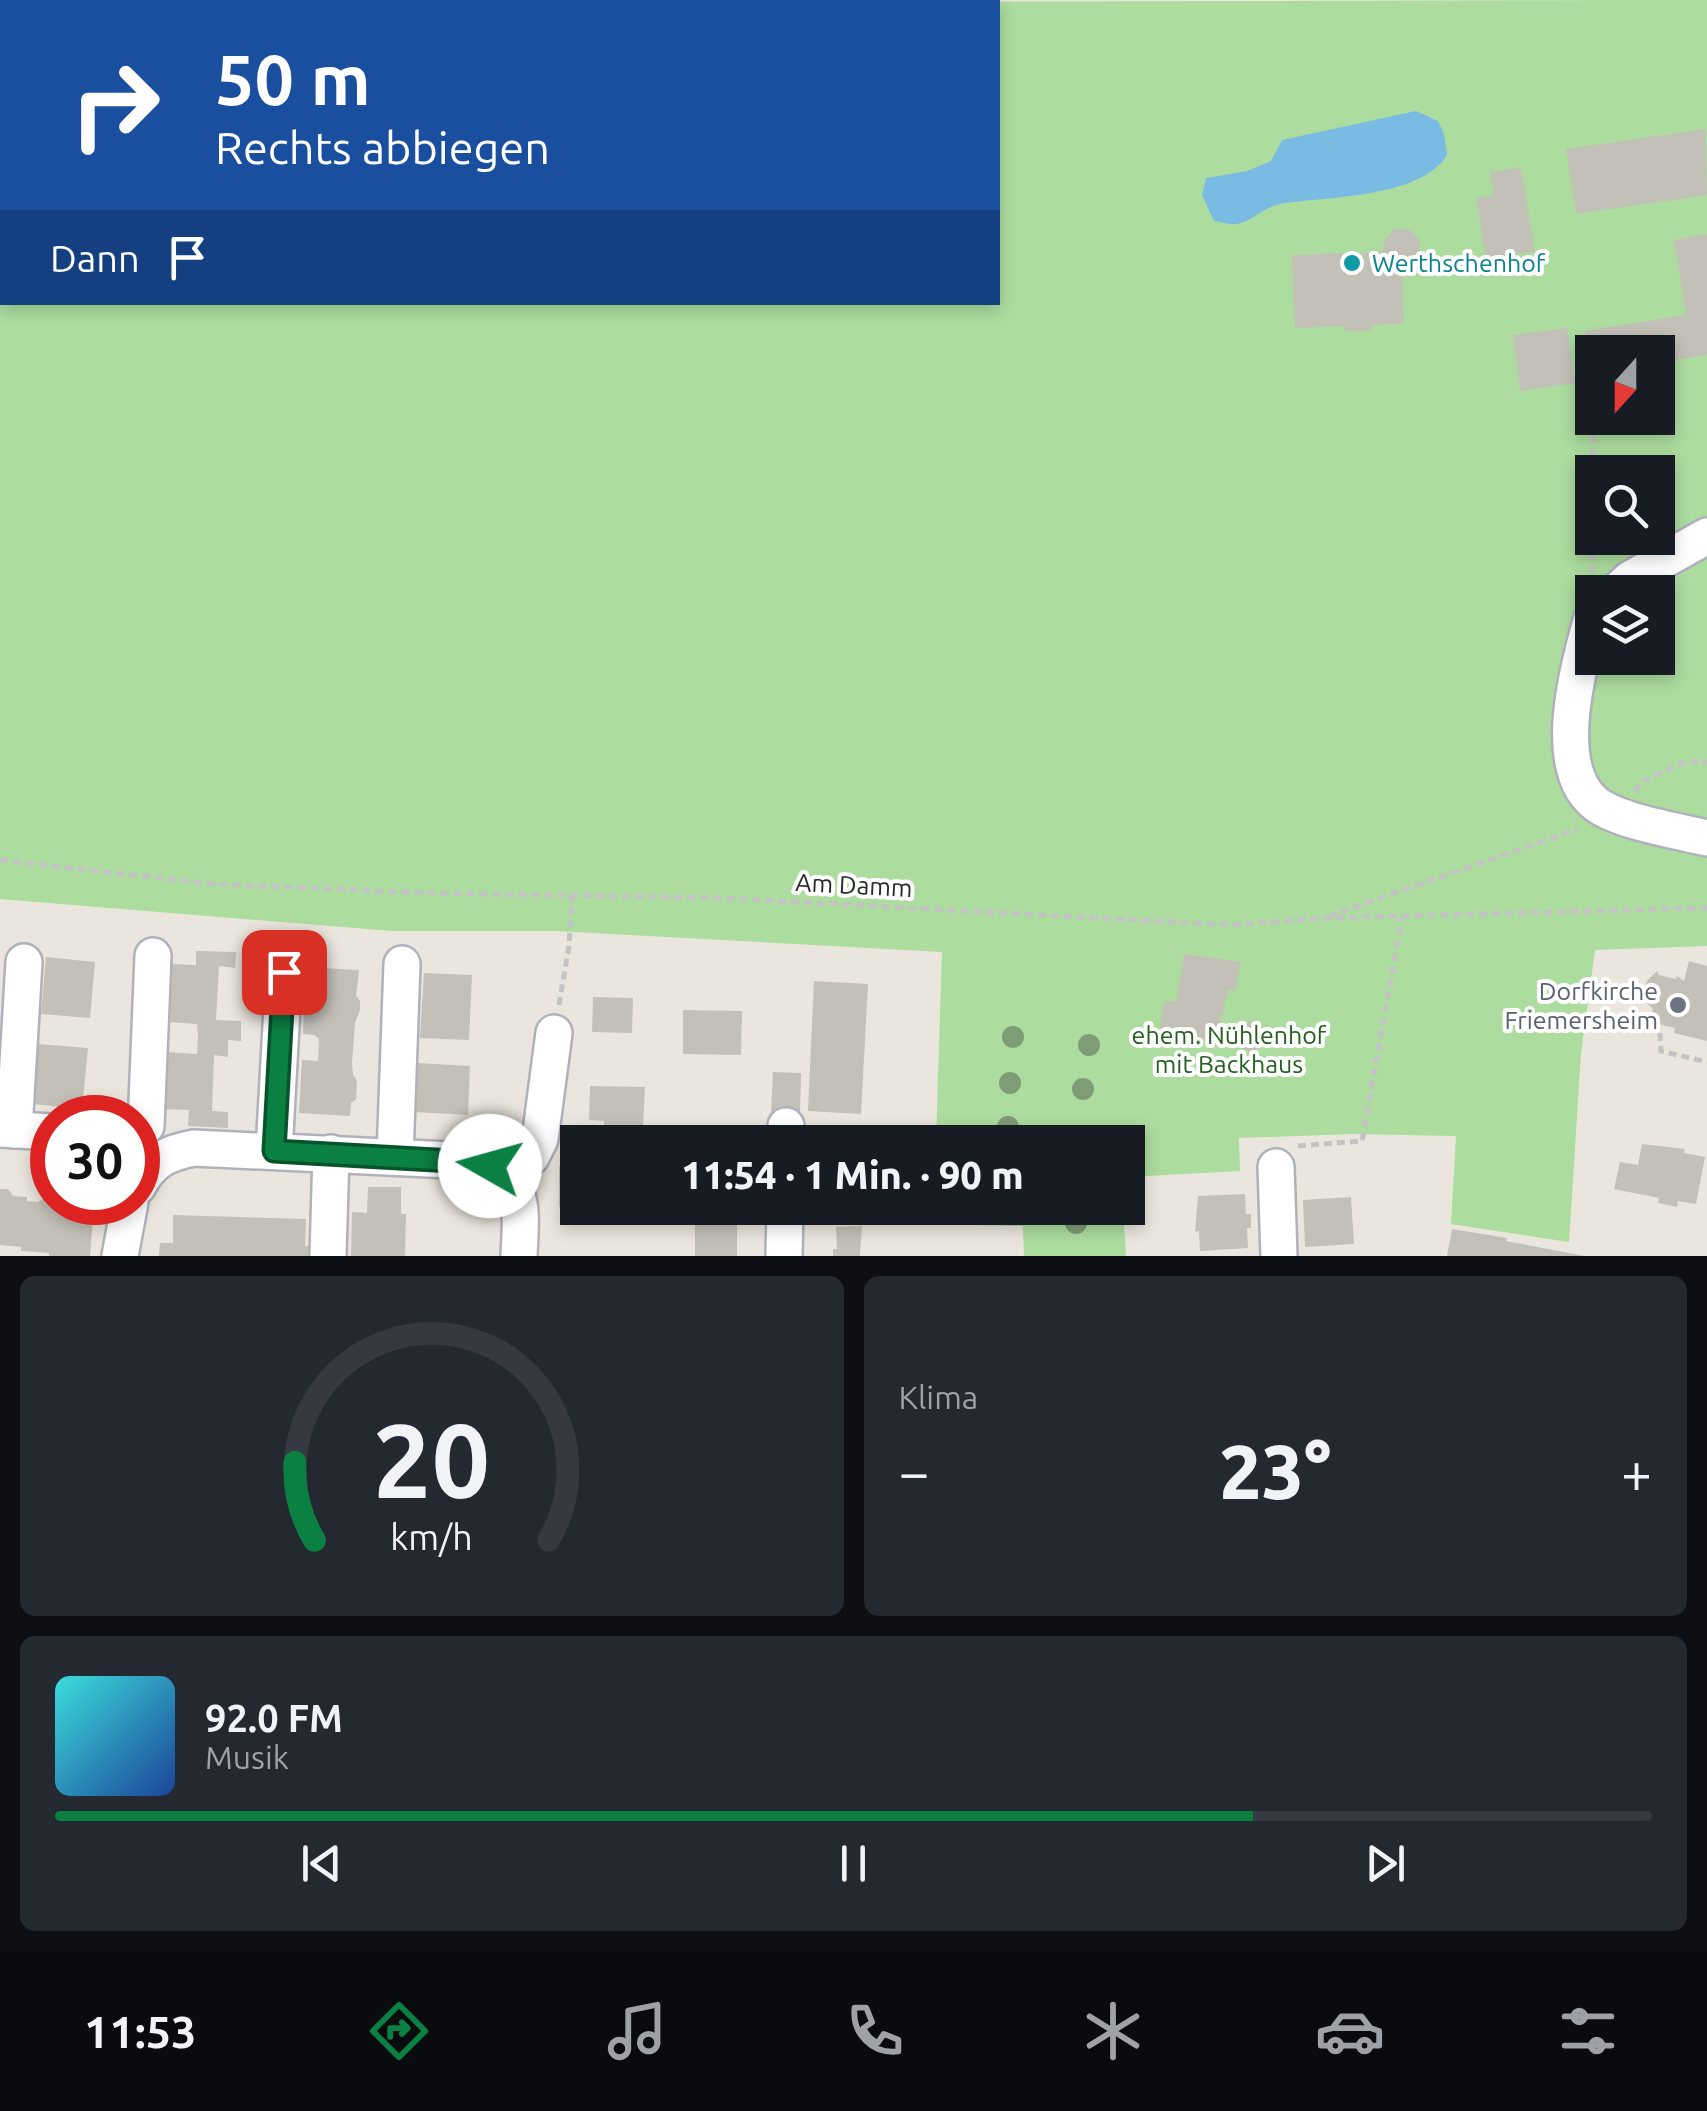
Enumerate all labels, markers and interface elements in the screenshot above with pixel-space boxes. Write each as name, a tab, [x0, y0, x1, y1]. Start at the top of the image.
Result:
icon: right	[50, 40, 180, 170]
text: 50 m	[215, 40, 371, 118]
text: Rechts abbiegen	[215, 122, 550, 173]
icon: arrive	[160, 230, 215, 285]
text: Dann	[50, 237, 140, 279]
place label: Werthschenhof	[1372, 249, 1546, 277]
marker: Werthschenhof	[1341, 252, 1363, 274]
north arrow	[1575, 335, 1675, 435]
map controls	[1575, 335, 1675, 675]
button: search	[1575, 455, 1675, 555]
button: layers	[1575, 575, 1675, 675]
street label: Am Damm	[795, 868, 913, 902]
pin	[242, 930, 327, 1015]
icon: arrive	[257, 945, 312, 1000]
place label: Dorfkirche Friemersheim	[1504, 977, 1658, 1034]
marker: Dorfkirche Friemersheim	[1667, 994, 1689, 1016]
park label: ehem. Nühlenhof mit Backhaus	[1132, 1021, 1327, 1078]
speed limit sign: 30	[30, 1095, 160, 1225]
position arrow	[438, 1114, 542, 1218]
text: 11:54 · 1 Min. · 90 m	[681, 1154, 1024, 1196]
text: Klima	[899, 1379, 978, 1415]
text: 20	[373, 1401, 490, 1518]
text: 23°	[1219, 1429, 1331, 1513]
text: −	[899, 1441, 930, 1502]
text: +	[1621, 1441, 1652, 1502]
text: km/h	[390, 1517, 473, 1557]
text: 92.0 FM	[205, 1697, 343, 1739]
text: Musik	[205, 1739, 289, 1775]
icon: previous	[294, 1836, 349, 1891]
icon: pause	[826, 1836, 881, 1891]
icon: next	[1358, 1836, 1413, 1891]
icon: directions	[364, 1996, 434, 2066]
icon: music	[602, 1996, 672, 2066]
icon: phone	[840, 1996, 910, 2066]
icon: climate	[1078, 1996, 1148, 2066]
icon: car	[1315, 1996, 1385, 2066]
icon: filters	[1553, 1996, 1623, 2066]
text: 11:53	[84, 2006, 196, 2057]

